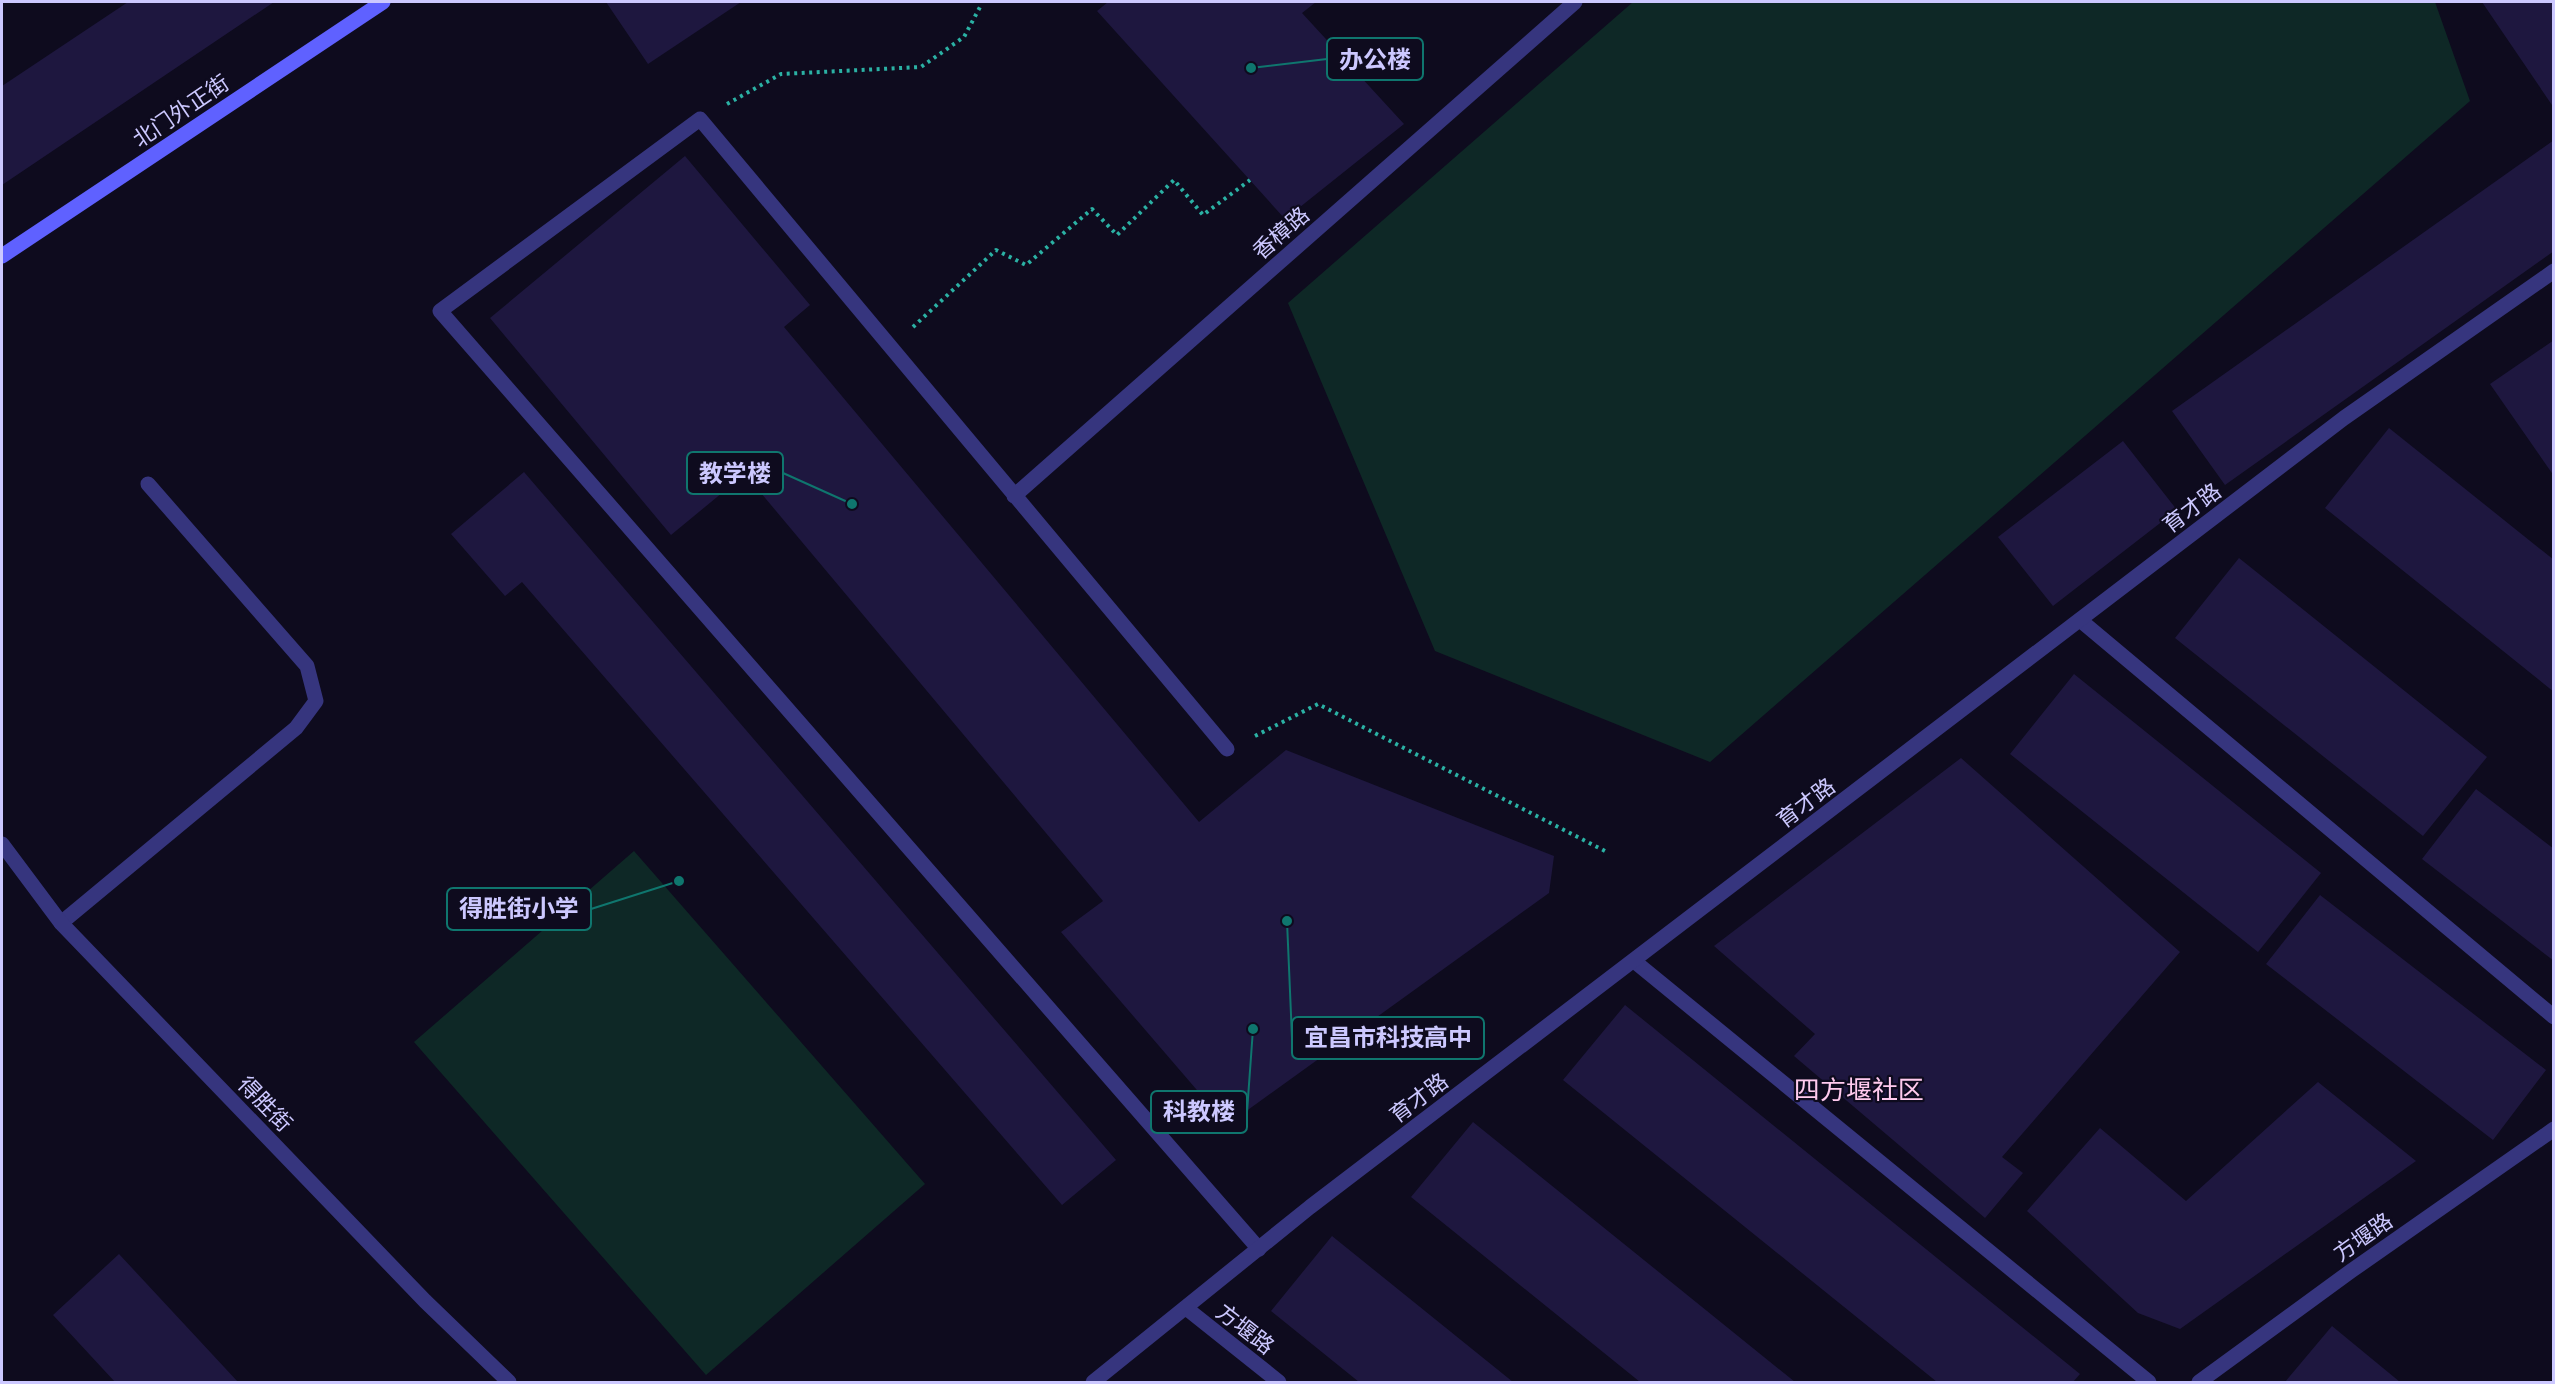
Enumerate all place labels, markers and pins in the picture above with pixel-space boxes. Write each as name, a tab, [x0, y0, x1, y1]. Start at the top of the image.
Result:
callout: 办公楼	[1327, 38, 1423, 80]
callout: 教学楼	[687, 452, 783, 494]
callout: 得胜街小学	[447, 888, 591, 930]
callout: 宜昌市科技高中	[1292, 1017, 1484, 1059]
callout: 科教楼	[1151, 1091, 1247, 1133]

